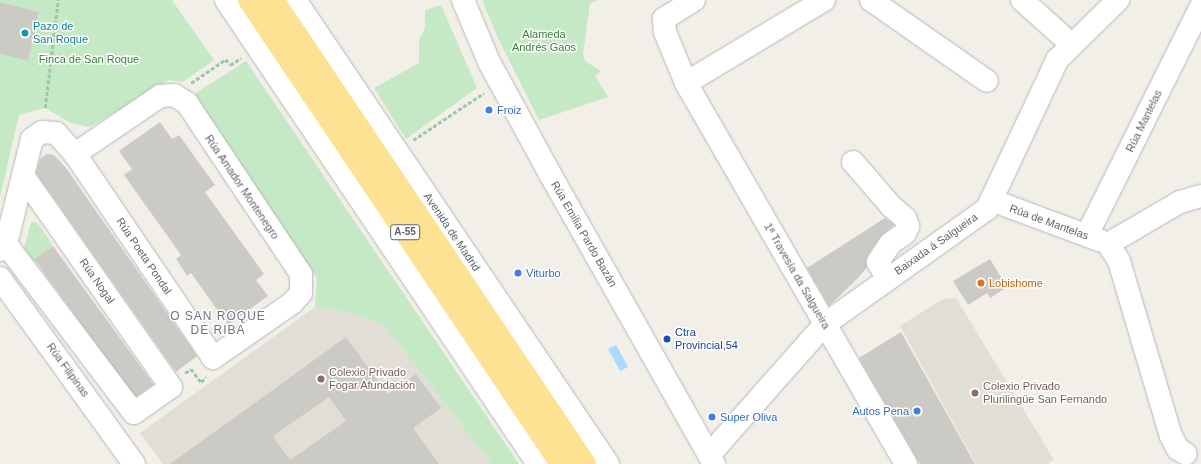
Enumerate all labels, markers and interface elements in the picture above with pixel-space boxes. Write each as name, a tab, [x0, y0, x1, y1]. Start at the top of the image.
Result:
place label: Pazo de San Roque	[33, 20, 88, 46]
marker: Pazo de San Roque	[20, 28, 30, 38]
park label: Alameda Andrés Gaos	[512, 28, 576, 54]
park label: Finca de San Roque	[39, 52, 139, 66]
street label: Rúa Mantelas	[1123, 88, 1165, 154]
place label: Froiz	[497, 103, 521, 117]
marker: Froiz	[484, 105, 494, 115]
street label: Rúa Amador Montenegro	[202, 132, 282, 242]
street label: Rúa Emilia Pardo Bazán	[548, 179, 620, 289]
street label: Avenida de Madrid	[421, 190, 483, 274]
street label: Rúa de Mantelas	[1008, 202, 1090, 242]
street label: Baixada á Salgueira	[892, 210, 980, 278]
street label: Rúa Poeta Pondal	[114, 215, 174, 297]
street label: 1ª Travesía da Salgueira	[761, 221, 833, 331]
road number: A-55	[390, 224, 420, 240]
street label: Rúa Nogal	[77, 256, 117, 306]
place label: Viturbo	[526, 266, 561, 280]
marker: Viturbo	[513, 268, 523, 278]
place label: Lobishome	[989, 276, 1043, 290]
marker: Lobishome	[976, 278, 986, 288]
district label: O SAN ROQUE DE RIBA	[170, 310, 266, 338]
place label: Ctra Provincial,54	[675, 326, 738, 352]
marker: Ctra Provincial,54	[662, 334, 672, 344]
street label: Rúa Filipinas	[44, 340, 92, 400]
place label: Colexio Privado Fogar Afundación	[329, 366, 416, 392]
marker: Colexio Privado Fogar Afundación	[316, 374, 326, 384]
place label: Colexio Privado Plurilingüe San Fernando	[983, 380, 1107, 406]
marker: Colexio Privado Plurilingüe San Fernando	[970, 388, 980, 398]
place label: Autos Pena	[852, 404, 909, 418]
marker: Autos Pena	[912, 406, 922, 416]
place label: Super Oliva	[720, 410, 777, 424]
marker: Super Oliva	[707, 412, 717, 422]

